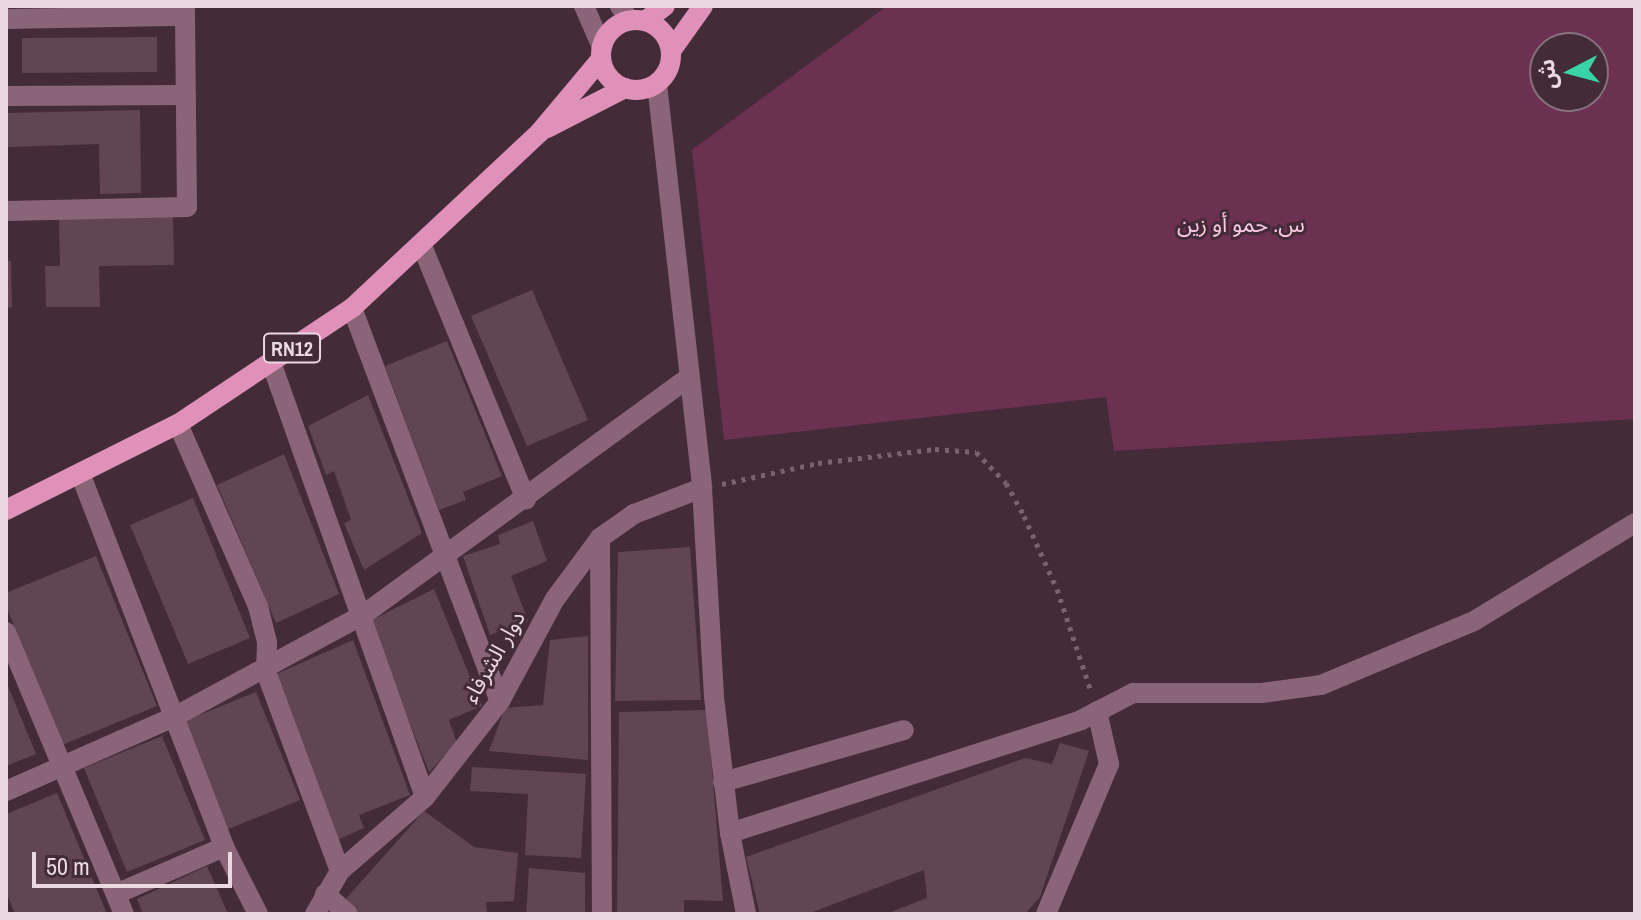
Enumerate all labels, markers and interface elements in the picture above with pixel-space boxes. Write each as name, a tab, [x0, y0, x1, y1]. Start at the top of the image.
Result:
north arrow	[1529, 32, 1609, 112]
text: ش	[1531, 58, 1564, 91]
park label: س. حمو أو زين	[1177, 212, 1305, 238]
road number: RN12	[262, 332, 322, 364]
street label: دوار الشرفاء	[457, 606, 531, 708]
scale bar	[36, 836, 236, 886]
text: 50 m	[46, 850, 90, 882]

